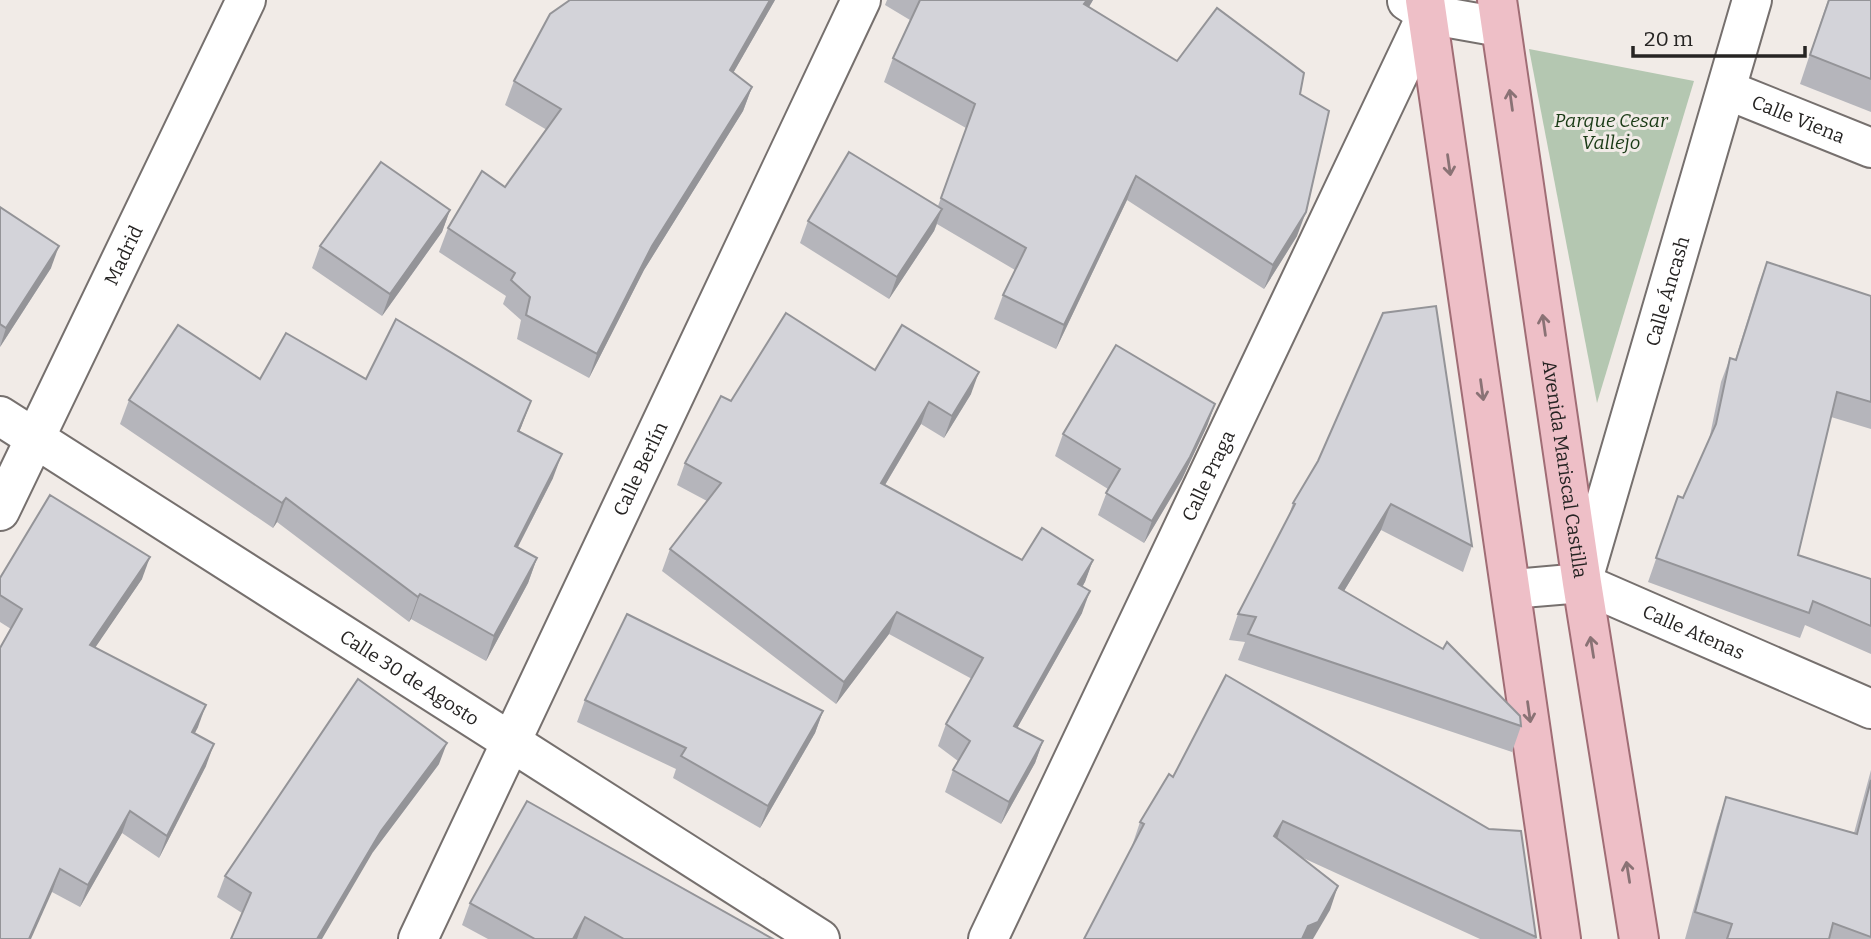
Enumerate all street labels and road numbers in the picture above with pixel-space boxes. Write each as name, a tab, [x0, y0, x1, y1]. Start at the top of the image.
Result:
street label: Calle Viena	[1748, 90, 1849, 148]
street label: Madrid	[100, 222, 148, 289]
street label: Calle Áncash	[1641, 234, 1695, 349]
street label: Avenida Mariscal Castilla	[1538, 359, 1592, 580]
street label: Calle Berlín	[608, 418, 672, 520]
street label: Calle Praga	[1177, 426, 1240, 525]
street label: Calle Atenas	[1639, 600, 1748, 664]
street label: Calle 30 de Agosto	[336, 625, 483, 731]

